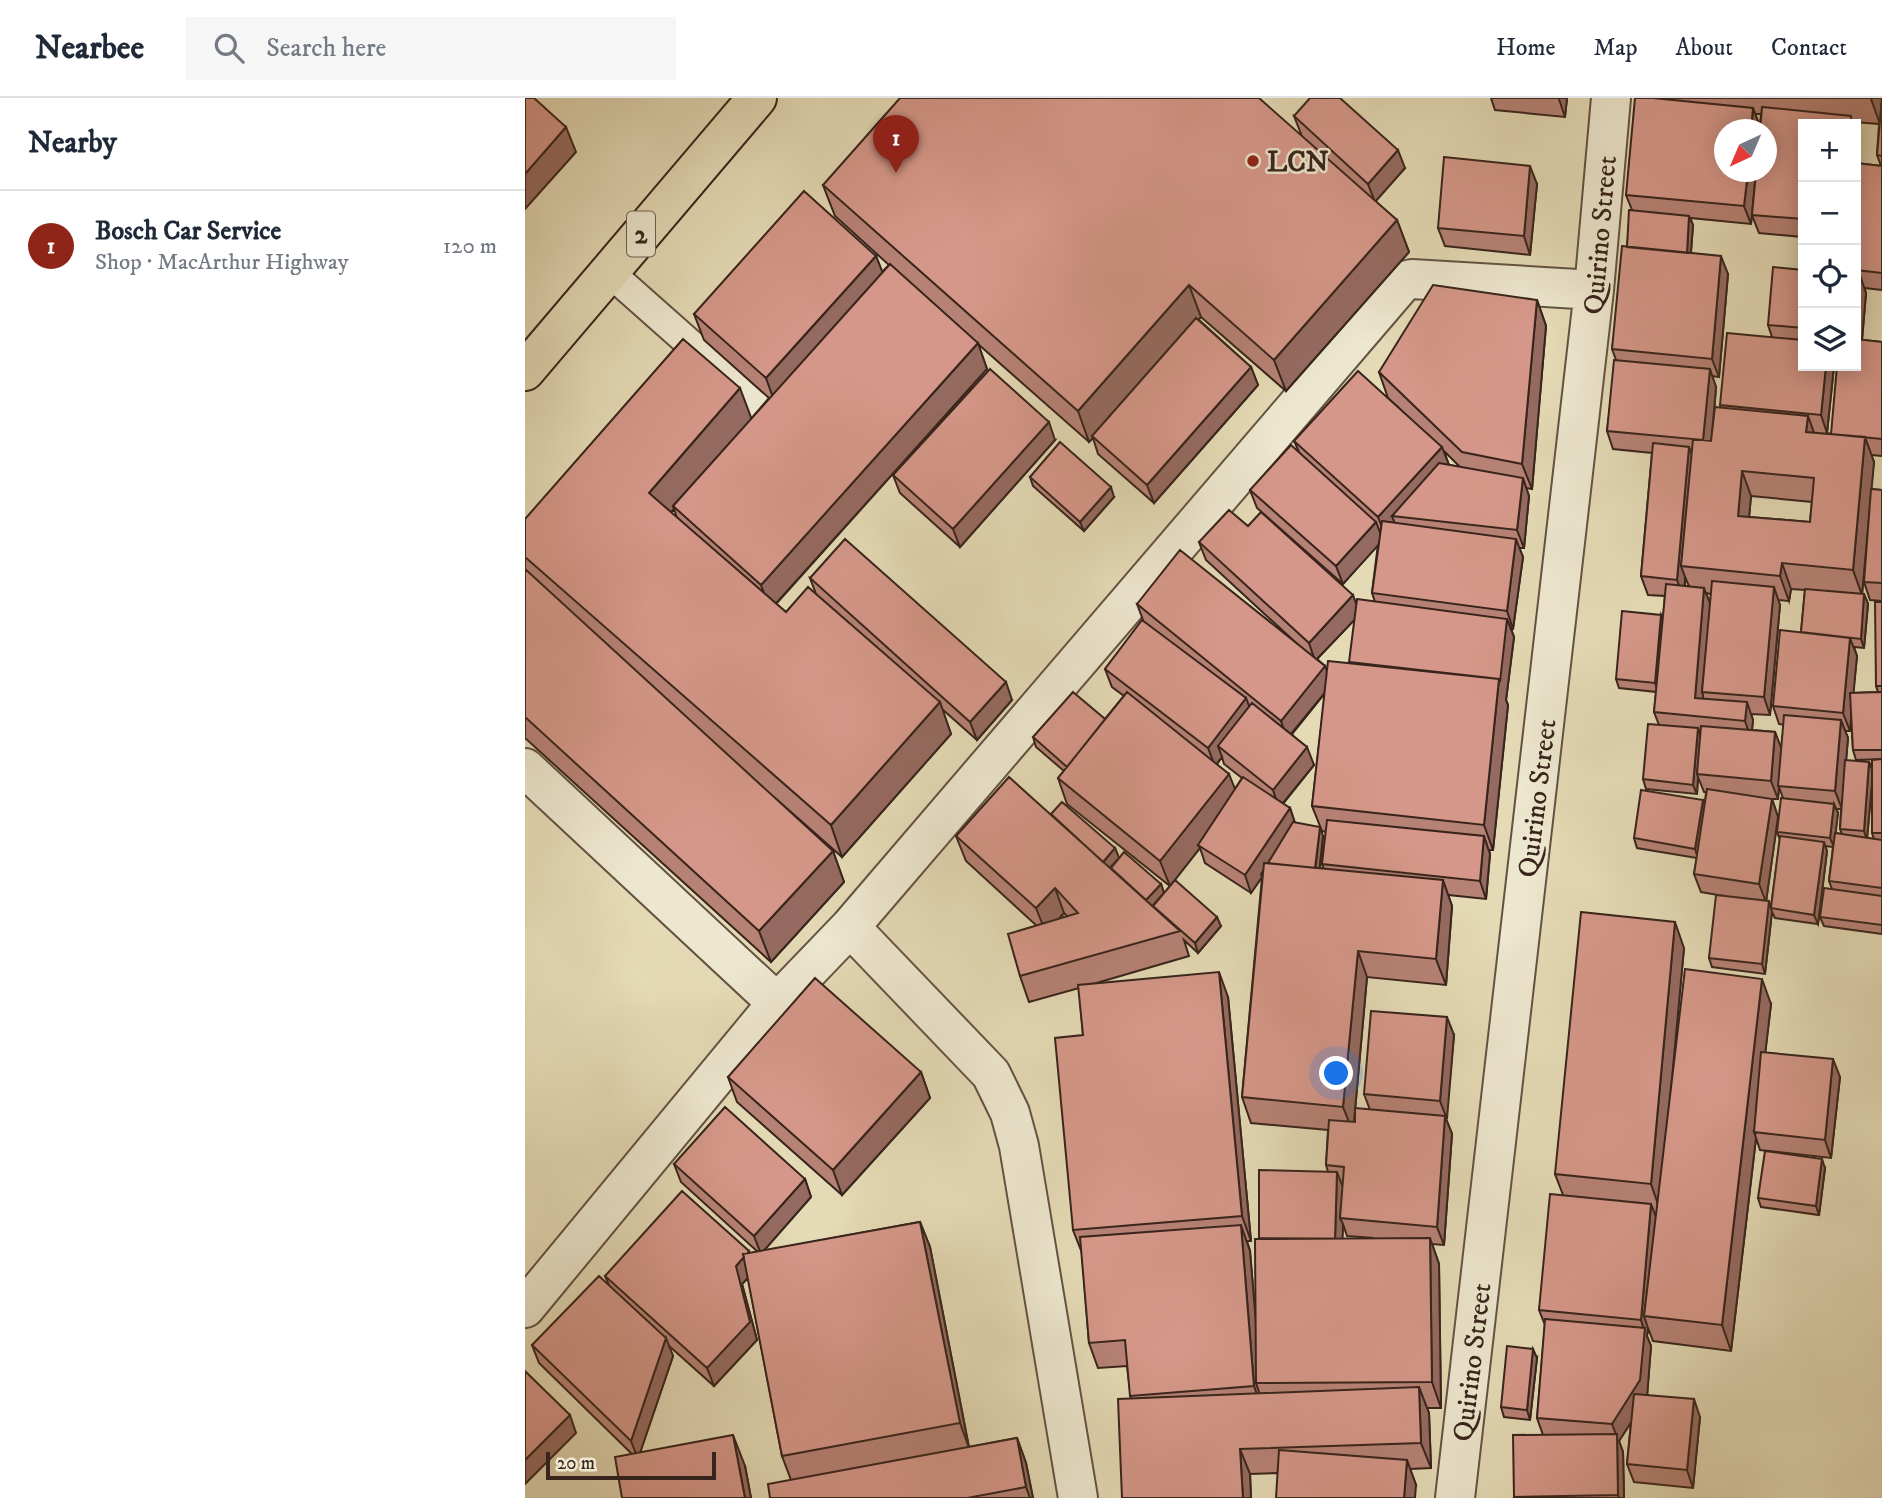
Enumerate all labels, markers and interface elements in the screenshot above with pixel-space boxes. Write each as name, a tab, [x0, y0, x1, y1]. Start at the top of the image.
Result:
search box	[186, 17, 676, 80]
text: Nearbee	[35, 28, 144, 69]
icon: search	[210, 29, 248, 67]
text: Search here	[266, 32, 386, 65]
text: Home	[1496, 33, 1555, 63]
text: Map	[1593, 33, 1638, 63]
text: About	[1676, 33, 1733, 63]
text: Contact	[1771, 33, 1847, 63]
pin: 1	[873, 115, 919, 173]
north arrow	[1714, 119, 1777, 182]
map controls	[1798, 119, 1861, 371]
button: +	[1798, 119, 1861, 182]
text: Nearby	[28, 125, 117, 162]
place label: LCN	[1267, 145, 1329, 180]
marker: LCN	[1245, 153, 1261, 169]
street label: Quirino Street	[1576, 154, 1625, 316]
button: −	[1798, 182, 1861, 245]
road number: 2	[627, 211, 655, 256]
text: Bosch Car Service	[95, 215, 281, 248]
text: 1	[47, 232, 55, 261]
text: 120 m	[443, 232, 497, 261]
button: locate	[1798, 245, 1861, 308]
text: Shop · MacArthur Highway	[95, 248, 349, 277]
button: layers	[1798, 308, 1861, 371]
street label: Quirino Street	[1510, 717, 1565, 879]
your location	[1319, 1056, 1353, 1090]
street label: Quirino Street	[1445, 1281, 1500, 1443]
scale bar	[546, 1449, 716, 1481]
text: 20 m	[557, 1452, 595, 1475]

